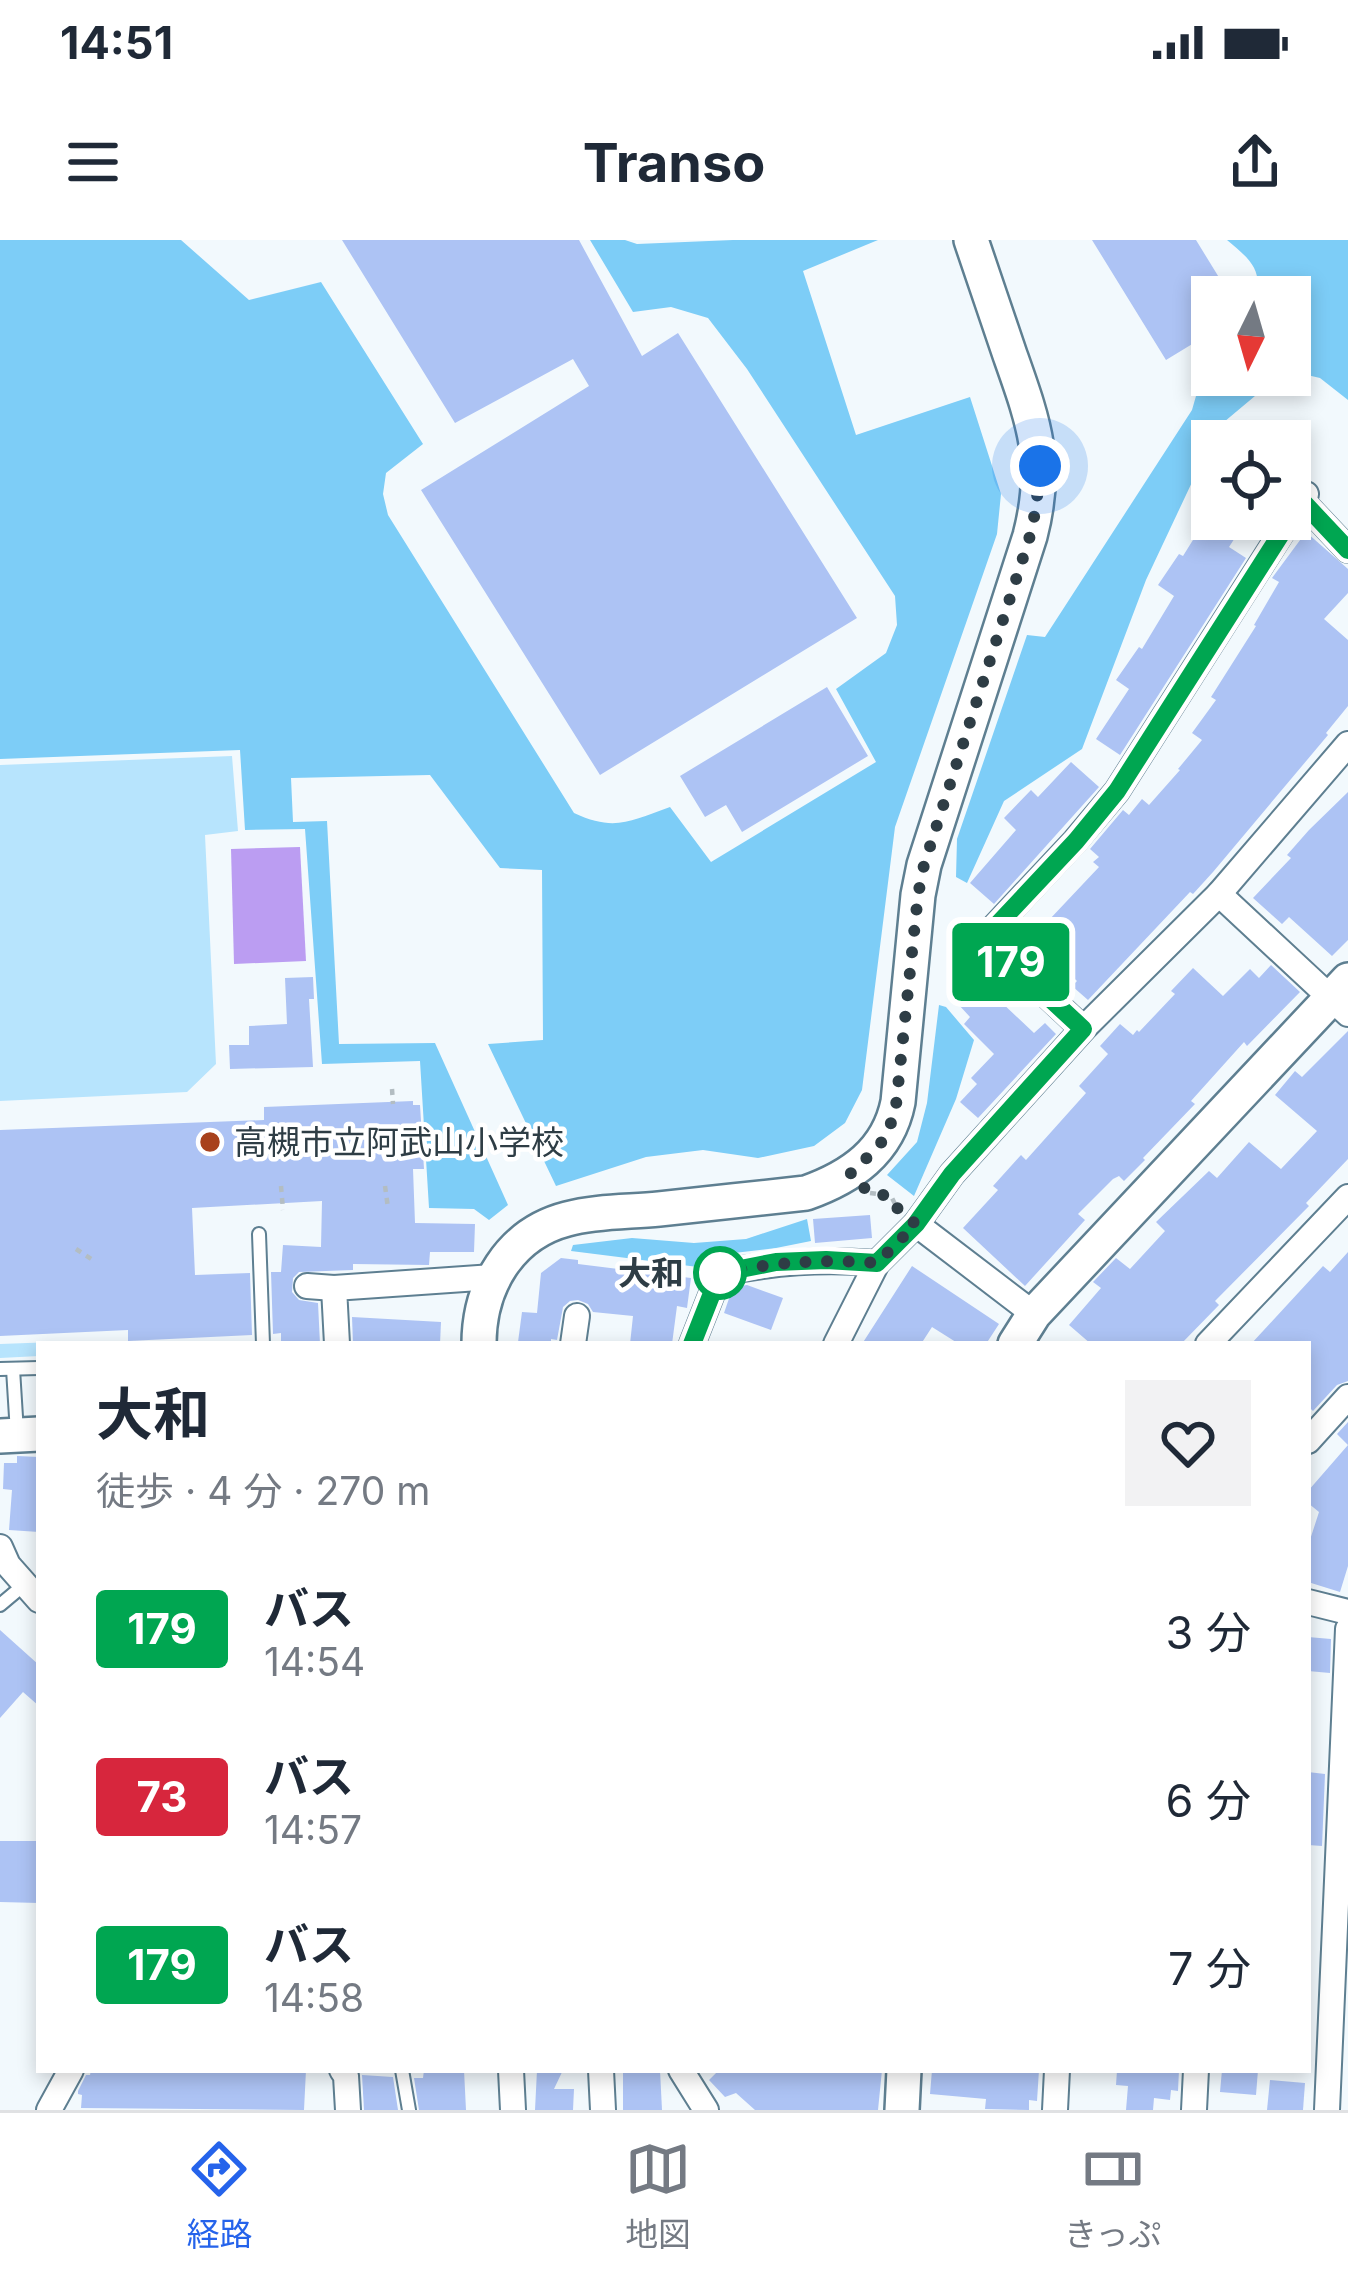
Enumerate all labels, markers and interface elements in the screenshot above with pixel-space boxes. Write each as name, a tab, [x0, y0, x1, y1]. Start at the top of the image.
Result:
text: 14:51	[60, 15, 173, 70]
icon: menu	[60, 129, 126, 195]
icon: share	[1222, 129, 1288, 195]
text: Transo	[583, 130, 765, 195]
north arrow	[1191, 276, 1311, 396]
map controls	[1191, 276, 1311, 540]
button: locate	[1191, 420, 1311, 540]
your location	[1010, 436, 1070, 496]
line badge: 179	[942, 923, 1080, 1001]
text: 179	[976, 936, 1046, 987]
place label: 高槻市立阿武山小学校	[234, 1122, 564, 1162]
marker: 高槻市立阿武山小学校	[197, 1129, 223, 1155]
marker: 大和	[695, 1248, 745, 1298]
place label: 大和	[618, 1253, 684, 1293]
text: 大和	[96, 1380, 210, 1449]
button: heart	[1125, 1380, 1251, 1506]
text: 徒歩 · 4 分 · 270 m	[96, 1467, 431, 1514]
text: バス	[264, 1581, 354, 1636]
text: 179	[127, 1603, 197, 1654]
text: 3 分	[1166, 1605, 1251, 1660]
text: 14:54	[264, 1638, 365, 1685]
text: バス	[264, 1749, 354, 1804]
text: 73	[137, 1771, 187, 1822]
text: 6 分	[1165, 1773, 1251, 1828]
text: 14:57	[264, 1806, 362, 1853]
text: バス	[264, 1917, 354, 1972]
text: 179	[127, 1939, 197, 1990]
text: 7 分	[1168, 1941, 1251, 1996]
text: 14:58	[264, 1974, 364, 2021]
tab: 経路	[186, 2136, 252, 2256]
tab: 地図	[625, 2136, 691, 2256]
tab: きっぷ	[1064, 2136, 1162, 2256]

